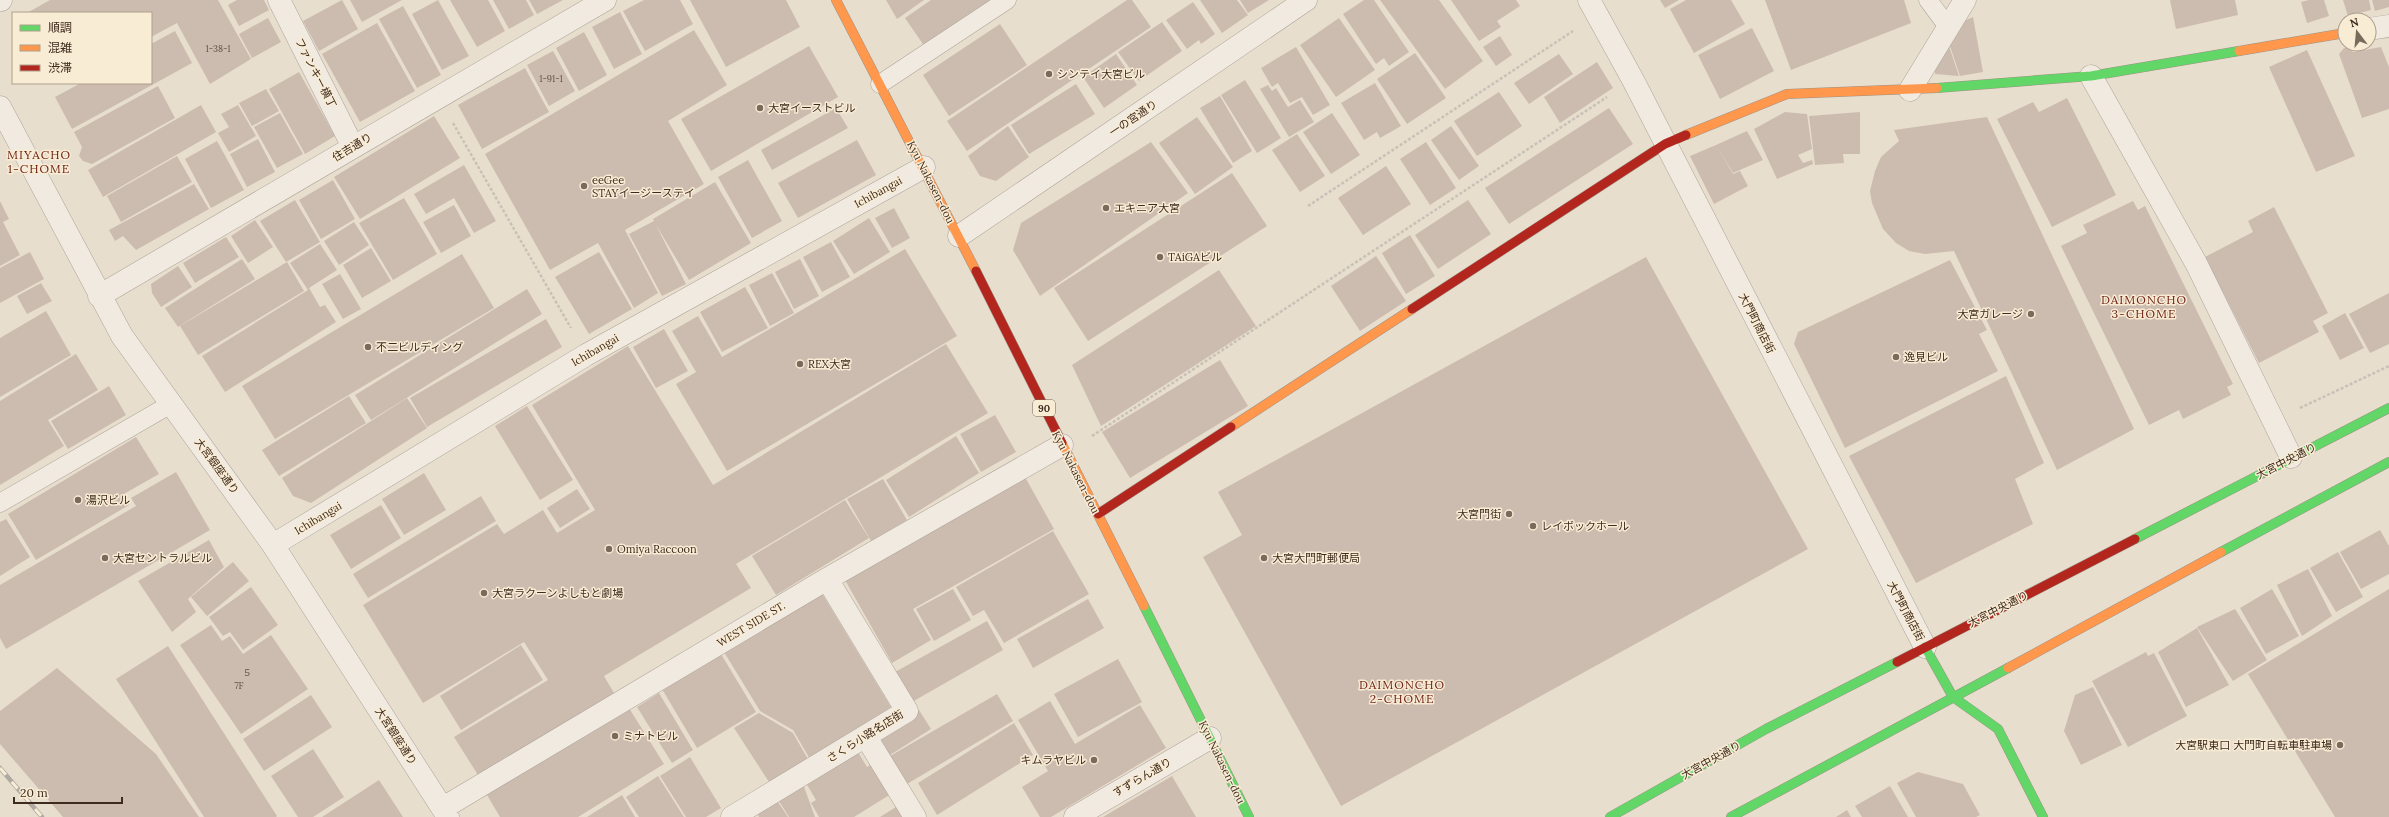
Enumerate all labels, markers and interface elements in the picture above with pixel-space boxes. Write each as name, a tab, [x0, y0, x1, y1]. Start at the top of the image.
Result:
legend	[12, 12, 152, 84]
north arrow	[2337, 12, 2377, 52]
text: N	[2348, 14, 2361, 30]
text: 順調	[48, 20, 72, 35]
street label: ファンキー横丁	[292, 36, 340, 110]
text: 混雑	[48, 40, 72, 55]
house number: 1-38-1	[206, 43, 230, 54]
text: 渋滞	[48, 60, 72, 75]
place label: シンテイ大宮ビル	[1057, 67, 1145, 81]
marker: シンテイ大宮ビル	[1044, 69, 1054, 79]
house number: 1-91-1	[539, 73, 563, 84]
street label: 一の宮通り	[1106, 97, 1160, 139]
place label: 大宮イーストビル	[768, 101, 855, 115]
marker: 大宮イーストビル	[755, 103, 765, 113]
street label: 住吉通り	[330, 130, 374, 164]
street label: Kyu Nakasen-dou	[904, 138, 958, 226]
district label: MIYACHO 1-CHOME	[7, 147, 71, 176]
place label: eeGee STAYイージーステイ	[592, 173, 695, 200]
street label: Ichibangai	[852, 173, 904, 211]
marker: eeGee STAYイージーステイ	[579, 181, 589, 191]
place label: エキニア大宮	[1114, 201, 1180, 215]
marker: エキニア大宮	[1101, 203, 1111, 213]
place label: TAiGAビル	[1168, 250, 1222, 264]
marker: TAiGAビル	[1155, 252, 1165, 262]
street label: 大門町商店街	[1736, 290, 1778, 356]
district label: DAIMONCHO 3-CHOME	[2101, 292, 2187, 321]
place label: 大宮ガレージ	[1957, 307, 2023, 321]
marker: 大宮ガレージ	[2026, 309, 2036, 319]
street label: Ichibangai	[569, 331, 621, 369]
place label: 不二ビルディング	[376, 340, 463, 354]
marker: 不二ビルディング	[363, 342, 373, 352]
place label: 逸見ビル	[1904, 350, 1948, 364]
marker: 逸見ビル	[1891, 352, 1901, 362]
place label: REX大宮	[808, 357, 851, 371]
marker: REX大宮	[795, 359, 805, 369]
road number: 90	[1033, 400, 1055, 416]
street label: Kyu Nakasen-dou	[1049, 428, 1103, 516]
street label: 大宮銀座通り	[192, 435, 242, 497]
street label: 大宮中央通り	[2253, 440, 2319, 482]
place label: 湯沢ビル	[86, 493, 130, 507]
marker: 湯沢ビル	[73, 495, 83, 505]
street label: Ichibangai	[292, 498, 344, 538]
place label: 大宮門街	[1457, 507, 1501, 521]
marker: 大宮門街	[1504, 509, 1514, 519]
place label: レイボックホール	[1541, 519, 1629, 533]
marker: レイボックホール	[1528, 521, 1538, 531]
place label: Omiya Raccoon	[617, 542, 697, 556]
marker: Omiya Raccoon	[604, 544, 614, 554]
place label: 大宮セントラルビル	[113, 551, 212, 565]
place label: 大宮大門町郵便局	[1272, 551, 1360, 565]
marker: 大宮セントラルビル	[100, 553, 110, 563]
marker: 大宮大門町郵便局	[1259, 553, 1269, 563]
street label: 大門町商店街	[1884, 579, 1928, 643]
place label: 大宮ラクーンよしもと劇場	[492, 586, 623, 600]
marker: 大宮ラクーンよしもと劇場	[479, 588, 489, 598]
street label: 大宮中央通り	[1965, 588, 2031, 630]
street label: WEST SIDE ST.	[714, 598, 788, 650]
house number: ５	[242, 667, 252, 678]
district label: DAIMONCHO 2-CHOME	[1359, 677, 1445, 706]
house number: 7F	[234, 680, 244, 691]
street label: 大宮銀座通り	[372, 705, 420, 767]
street label: さくら小路名店街	[824, 707, 906, 765]
street label: Kyu Nakasen-dou	[1196, 718, 1248, 806]
place label: ミナトビル	[623, 729, 678, 743]
marker: ミナトビル	[610, 731, 620, 741]
street label: 大宮中央通り	[1679, 738, 1743, 782]
place label: 大宮駅東口 大門町自転車駐車場	[2175, 738, 2332, 752]
marker: 大宮駅東口 大門町自転車駐車場	[2335, 740, 2345, 750]
place label: キムラヤビル	[1021, 753, 1086, 767]
street label: すずらん通り	[1110, 754, 1174, 800]
marker: キムラヤビル	[1089, 755, 1099, 765]
scale bar	[14, 779, 122, 805]
text: 20 m	[20, 785, 48, 800]

